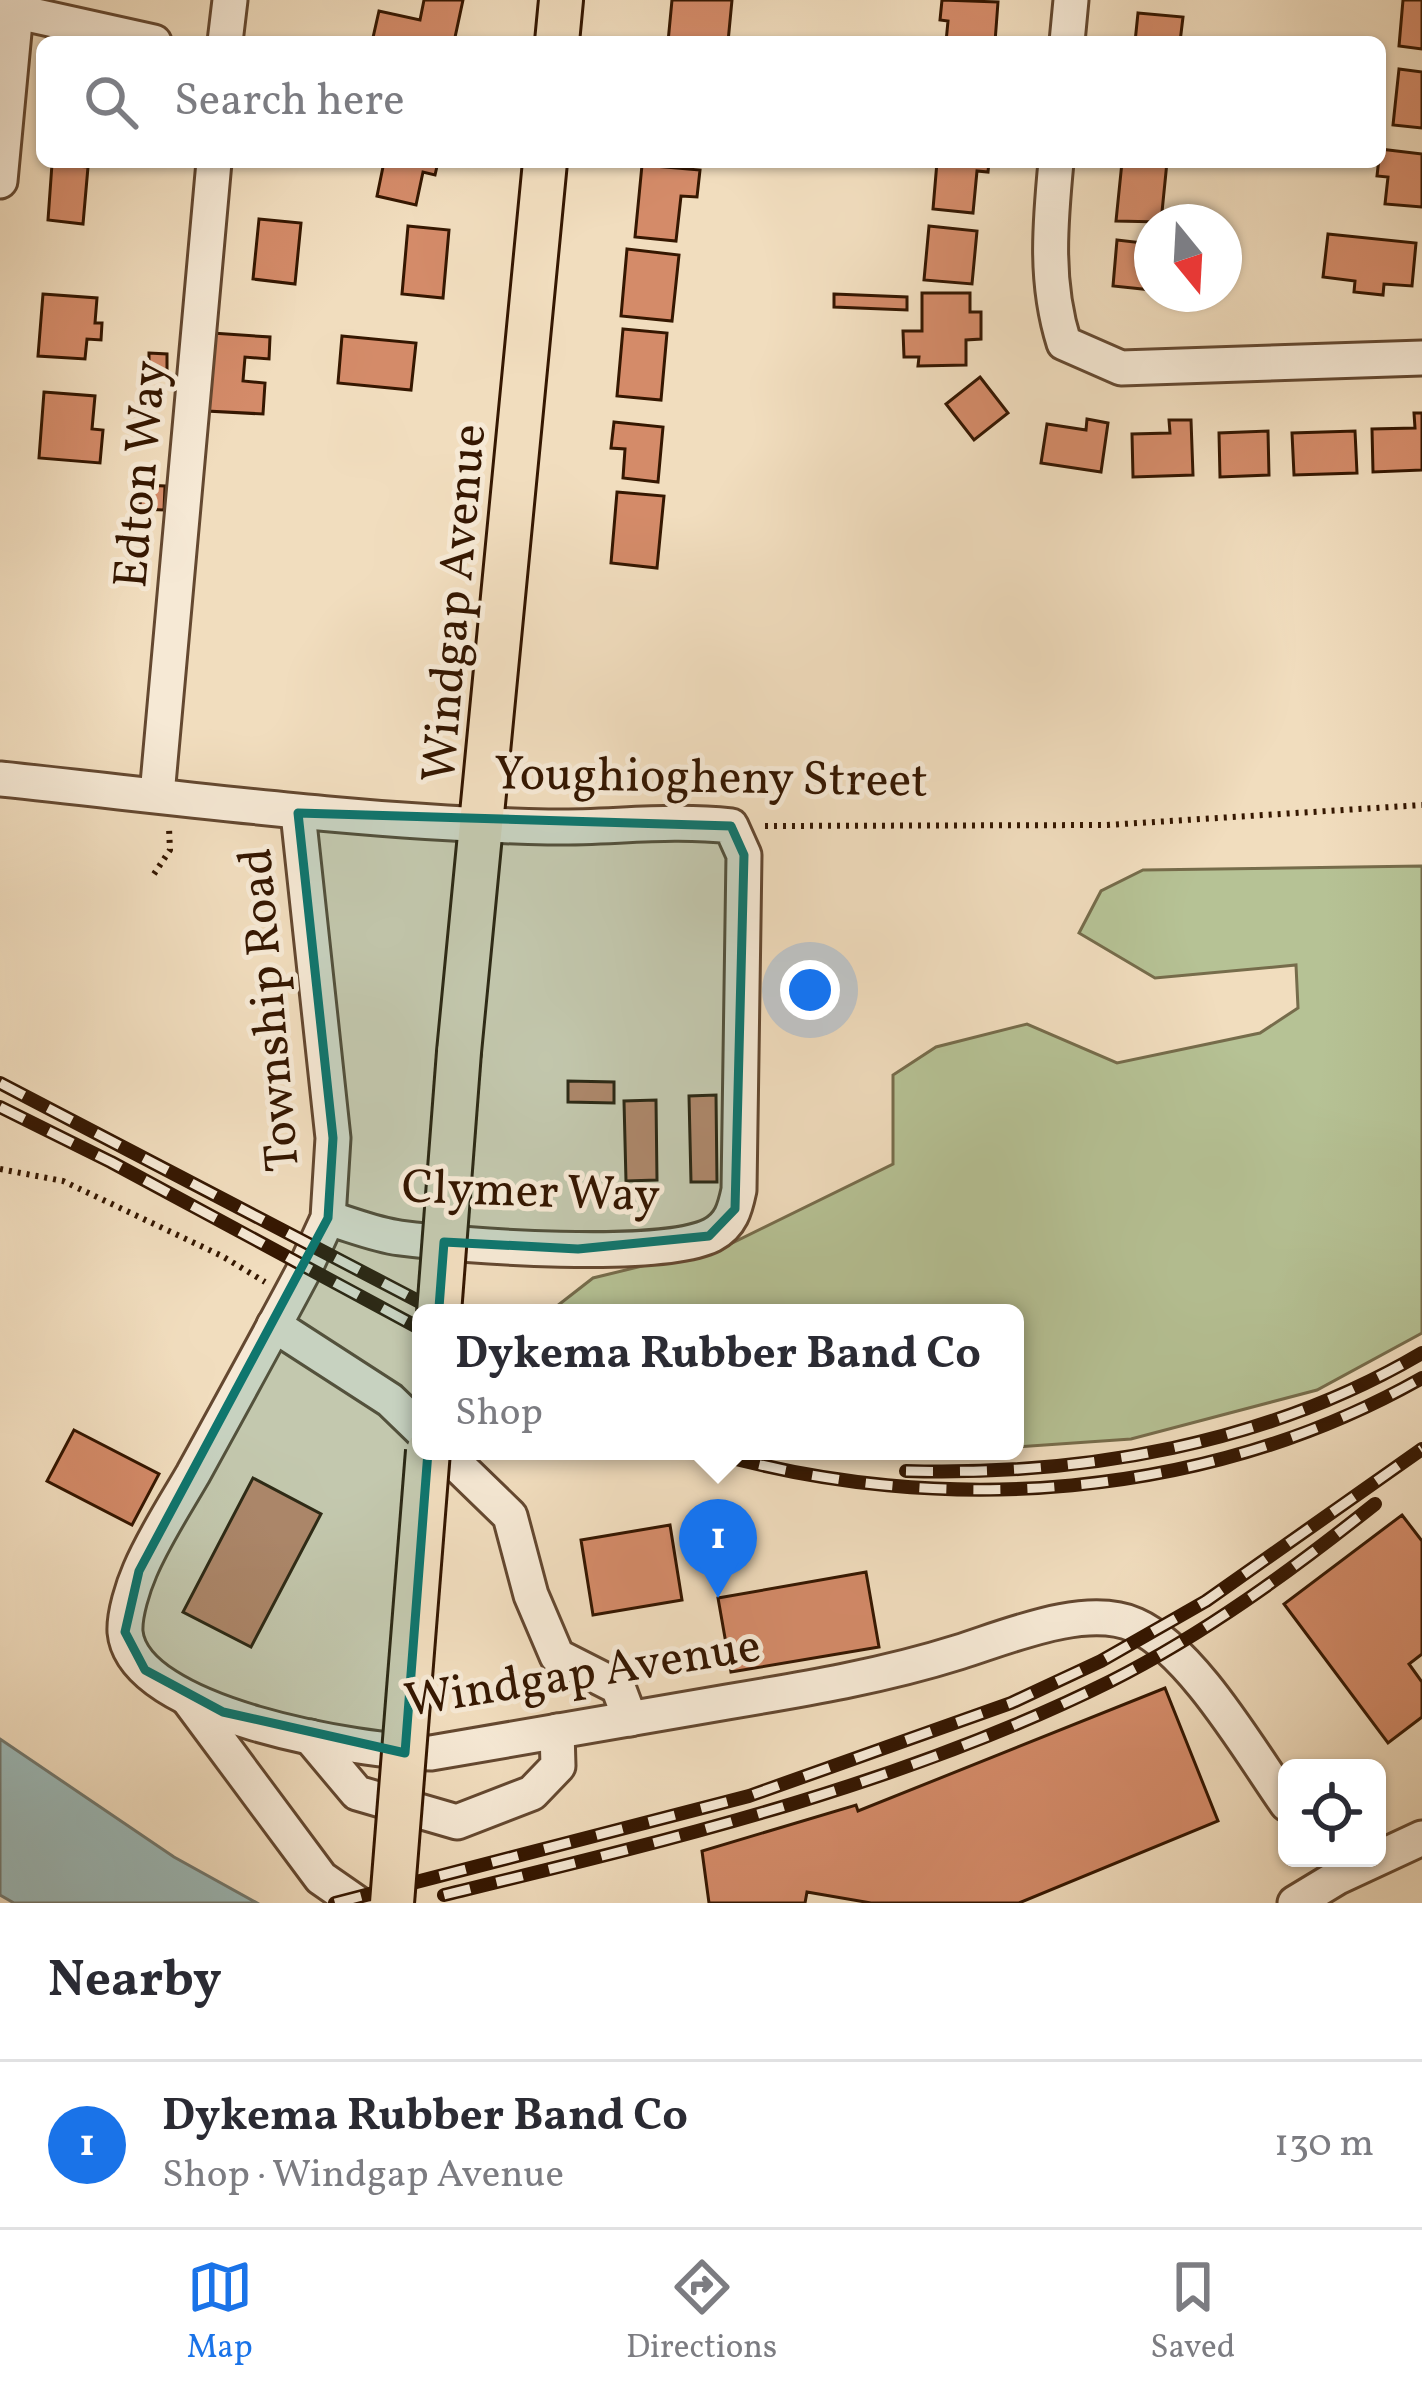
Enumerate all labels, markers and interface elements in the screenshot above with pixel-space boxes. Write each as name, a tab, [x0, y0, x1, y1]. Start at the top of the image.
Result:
search box	[36, 36, 1386, 168]
icon: search	[78, 69, 144, 135]
text: Search here	[174, 71, 405, 134]
north arrow	[1134, 204, 1242, 312]
street label: Edton Way	[99, 358, 186, 591]
street label: Windgap Avenue	[407, 421, 506, 785]
street label: Youghiogheny Street	[493, 742, 929, 817]
street label: Township Road	[224, 845, 319, 1174]
your location	[780, 960, 840, 1020]
street label: Clymer Way	[401, 1156, 661, 1231]
popup	[412, 1304, 1024, 1460]
text: Dykema Rubber Band Co	[455, 1324, 981, 1387]
text: Shop	[455, 1387, 543, 1441]
pin: 1	[679, 1499, 757, 1598]
street label: Windgap Avenue	[400, 1614, 765, 1737]
map controls	[1278, 1759, 1386, 1867]
button: locate	[1278, 1759, 1386, 1867]
text: Nearby	[48, 1946, 222, 2017]
text: Dykema Rubber Band Co	[162, 2086, 688, 2149]
text: 1	[79, 2118, 95, 2172]
text: 130 m	[1274, 2118, 1374, 2172]
text: Shop · Windgap Avenue	[162, 2149, 564, 2203]
tab: Map	[187, 2254, 253, 2372]
tab: Directions	[626, 2254, 777, 2372]
tab: Saved	[1150, 2254, 1235, 2372]

